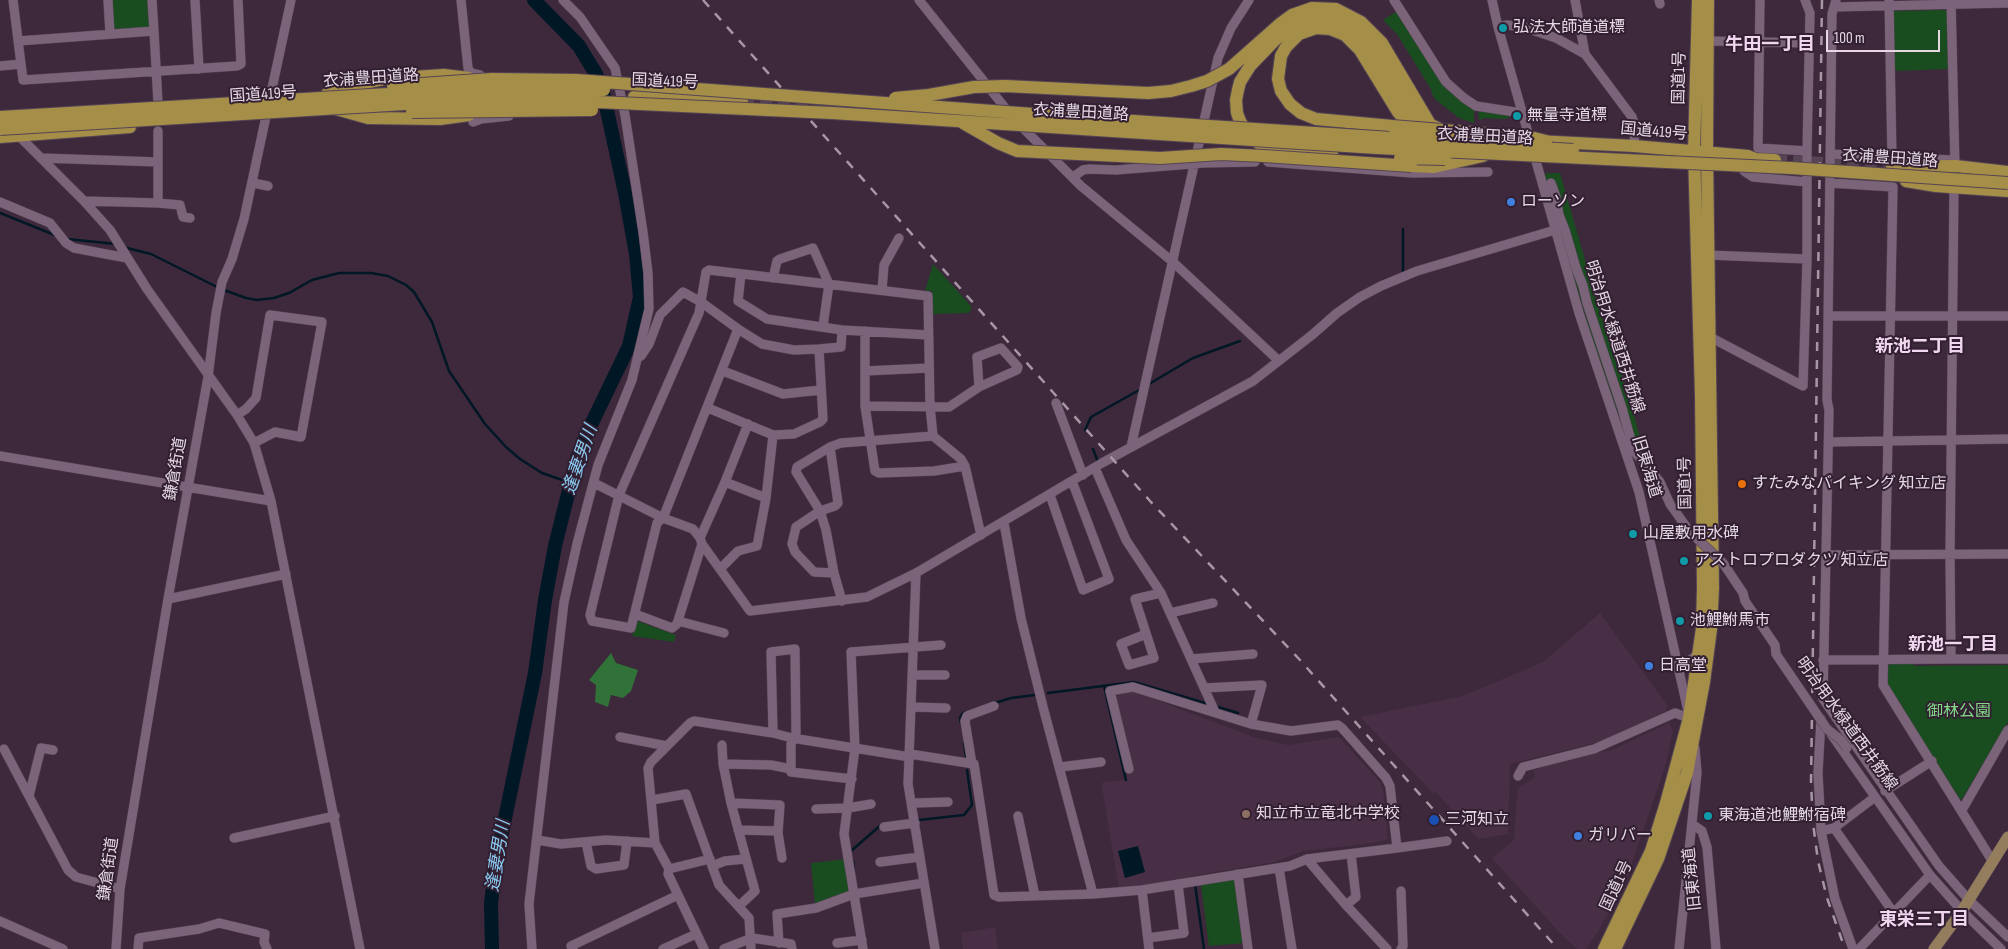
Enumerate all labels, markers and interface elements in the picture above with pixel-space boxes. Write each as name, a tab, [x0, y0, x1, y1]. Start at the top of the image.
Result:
place label: 弘法大師道道標	[1513, 18, 1625, 38]
scale bar	[1828, 20, 1942, 52]
marker: 弘法大師道道標	[1497, 22, 1509, 34]
text: 100 m	[1834, 29, 1865, 48]
district label: 牛田一丁目	[1725, 34, 1815, 56]
street label: 国道1号	[1670, 51, 1690, 105]
street label: 衣浦豊田道路	[322, 66, 420, 92]
street label: 国道419号	[631, 71, 699, 93]
street label: 国道419号	[229, 83, 297, 107]
street label: 衣浦豊田道路	[1033, 101, 1129, 125]
place label: 無量寺道標	[1527, 106, 1607, 126]
marker: 無量寺道標	[1511, 110, 1523, 122]
street label: 国道419号	[1620, 119, 1688, 145]
street label: 衣浦豊田道路	[1437, 125, 1533, 149]
street label: 衣浦豊田道路	[1841, 146, 1939, 172]
place label: ローソン	[1521, 192, 1585, 212]
marker: ローソン	[1505, 196, 1517, 208]
street label: 明治用水緑道西井筋線	[1580, 258, 1648, 416]
district label: 新池二丁目	[1875, 336, 1965, 358]
water label: 逢妻男川	[559, 422, 603, 498]
street label: 旧東海道	[1627, 434, 1665, 500]
street label: 鎌倉街道	[161, 436, 191, 502]
street label: 国道1号	[1676, 456, 1696, 510]
place label: すたみなバイキング 知立店	[1752, 474, 1947, 494]
marker: すたみなバイキング 知立店	[1736, 478, 1748, 490]
place label: 山屋敷用水碑	[1643, 524, 1739, 544]
marker: 山屋敷用水碑	[1627, 528, 1639, 540]
place label: アストロプロダクツ 知立店	[1694, 551, 1889, 571]
marker: アストロプロダクツ 知立店	[1678, 555, 1690, 567]
place label: 池鯉鮒馬市	[1690, 611, 1770, 631]
marker: 池鯉鮒馬市	[1674, 615, 1686, 627]
district label: 新池一丁目	[1908, 634, 1998, 656]
street label: 明治用水緑道西井筋線	[1791, 654, 1901, 794]
place label: 日高堂	[1659, 656, 1707, 676]
marker: 日高堂	[1643, 660, 1655, 672]
park label: 御林公園	[1927, 702, 1991, 722]
place label: 知立市立竜北中学校	[1256, 804, 1400, 824]
place label: 東海道池鯉鮒宿碑	[1718, 806, 1846, 826]
marker: 知立市立竜北中学校	[1240, 808, 1252, 820]
place label: 三河知立	[1445, 810, 1509, 830]
marker: 東海道池鯉鮒宿碑	[1702, 810, 1714, 822]
marker: 三河知立	[1427, 813, 1441, 827]
water label: 逢妻男川	[483, 819, 515, 893]
place label: ガリバー	[1588, 826, 1652, 846]
marker: ガリバー	[1572, 830, 1584, 842]
street label: 鎌倉街道	[95, 836, 123, 902]
street label: 旧東海道	[1680, 846, 1706, 912]
street label: 国道1号	[1597, 858, 1637, 914]
district label: 東栄三丁目	[1879, 909, 1969, 931]

